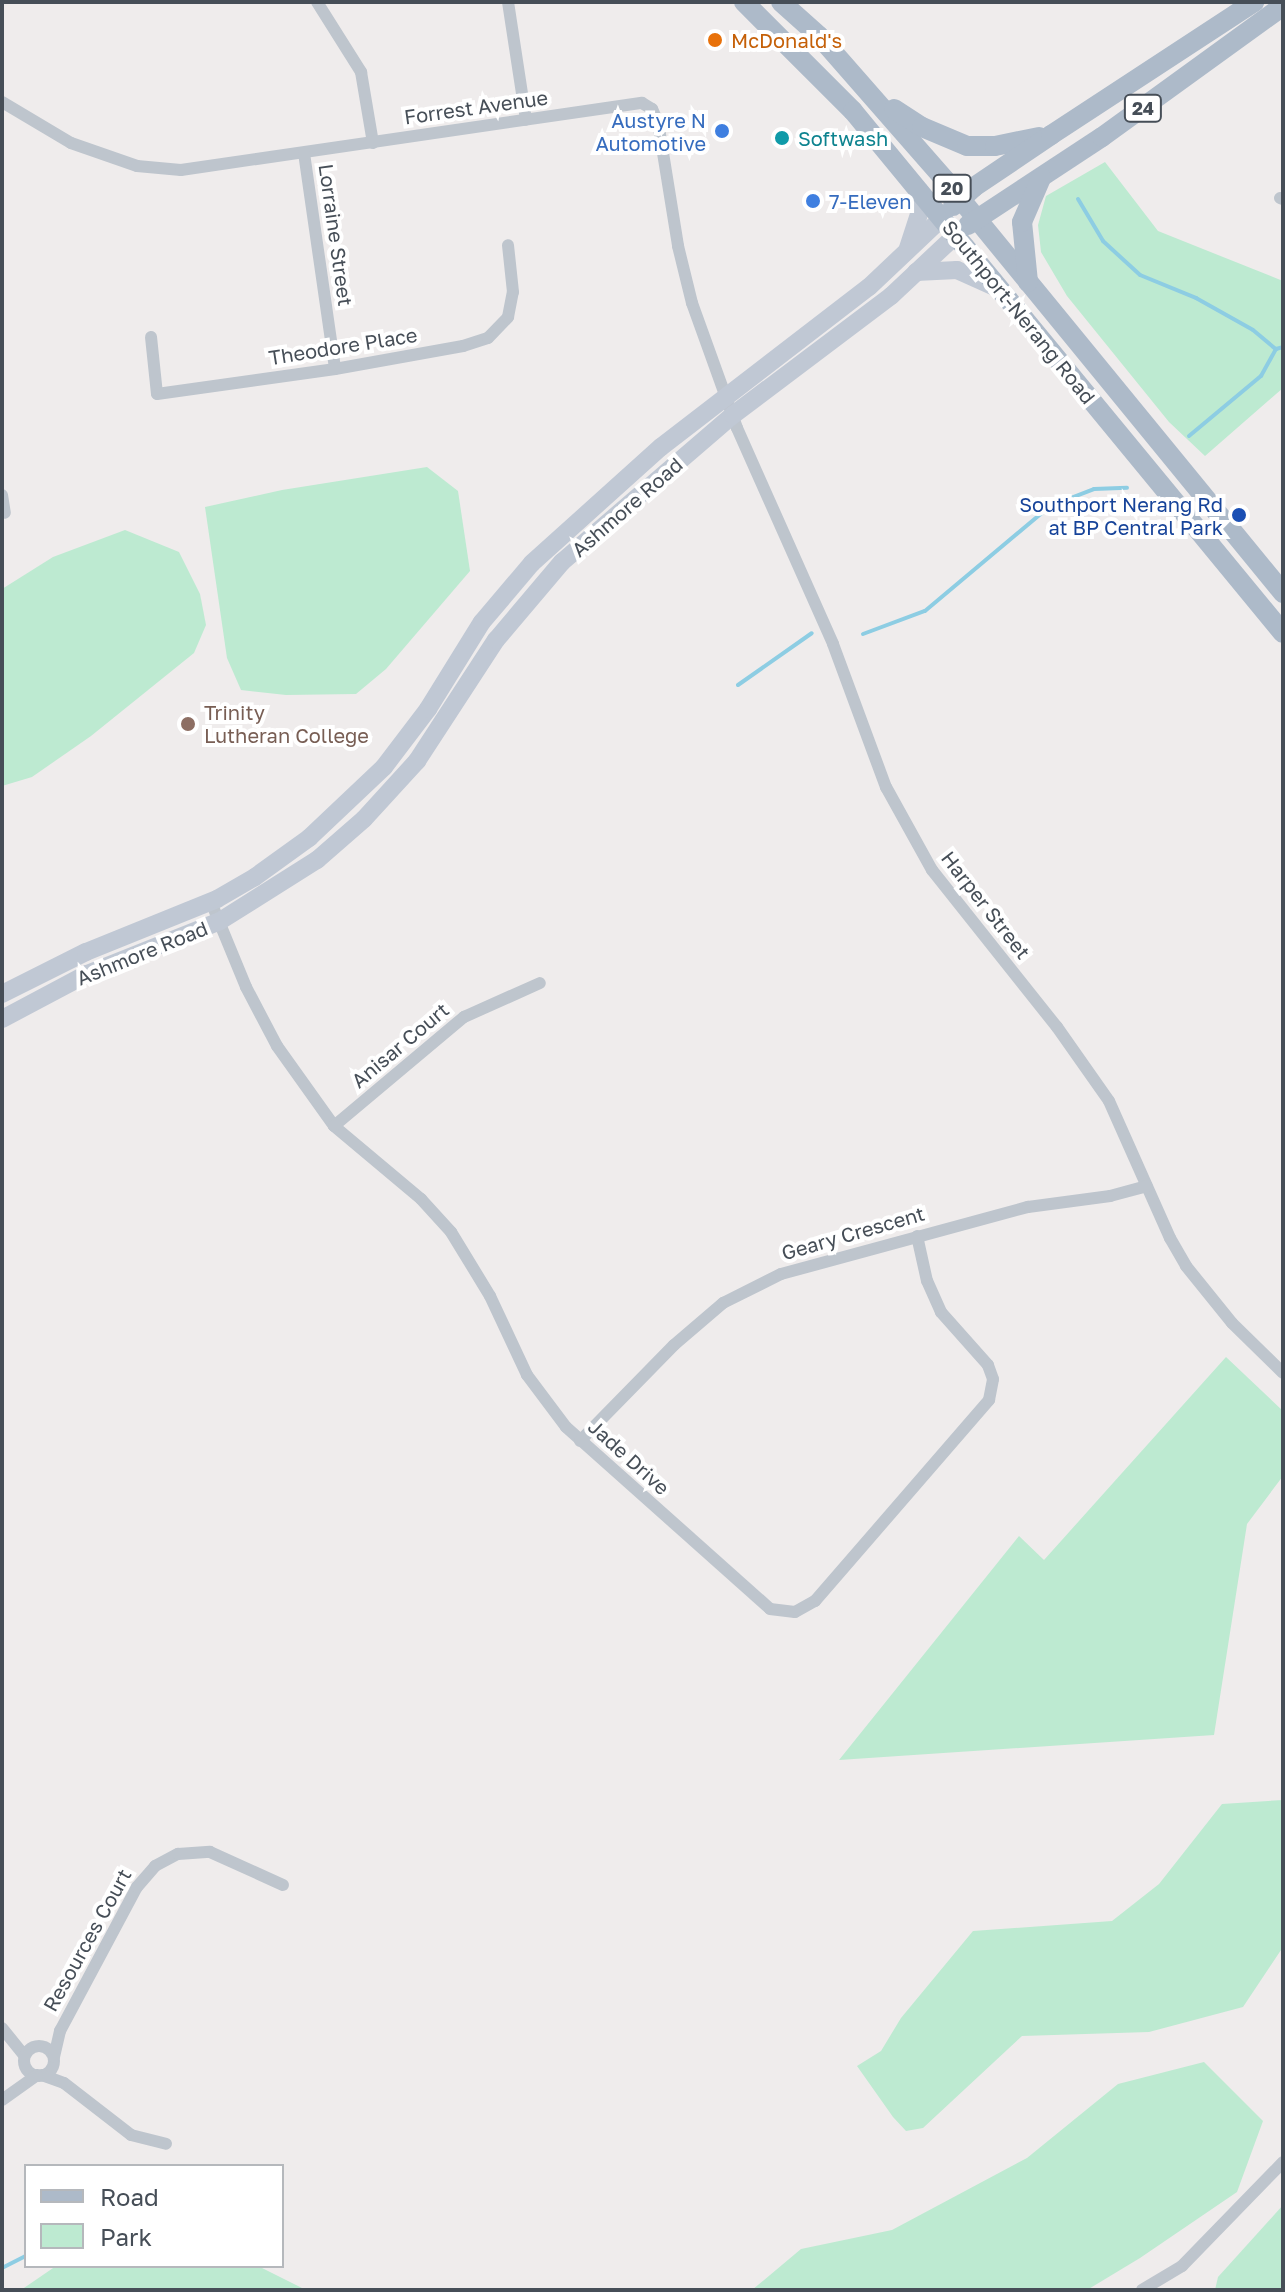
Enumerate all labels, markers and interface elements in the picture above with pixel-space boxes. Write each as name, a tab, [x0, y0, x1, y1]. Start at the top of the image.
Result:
place label: McDonald's	[731, 28, 842, 52]
marker: McDonald's	[706, 31, 724, 49]
street label: Forrest Avenue	[403, 85, 549, 129]
road number: 24	[1123, 94, 1163, 122]
place label: Austyre N Automotive	[595, 108, 706, 155]
marker: Austyre N Automotive	[713, 122, 731, 140]
place label: Softwash	[798, 126, 888, 150]
marker: Softwash	[773, 129, 791, 147]
street label: Lorraine Street	[314, 162, 358, 308]
road number: 20	[932, 174, 972, 202]
place label: 7-Eleven	[829, 189, 911, 213]
marker: 7-Eleven	[804, 192, 822, 210]
street label: Southport-Nerang Road	[938, 215, 1100, 409]
street label: Theodore Place	[267, 322, 419, 370]
street label: Ashmore Road	[567, 452, 687, 562]
place label: Southport Nerang Rd at BP Central Park	[1019, 492, 1223, 539]
marker: Southport Nerang Rd at BP Central Park	[1230, 506, 1248, 524]
place label: Trinity Lutheran College	[204, 700, 369, 747]
marker: Trinity Lutheran College	[179, 715, 197, 733]
street label: Harper Street	[936, 846, 1036, 964]
street label: Ashmore Road	[73, 916, 211, 990]
street label: Anisar Court	[346, 997, 454, 1093]
street label: Geary Crescent	[779, 1201, 927, 1265]
street label: Jade Drive	[583, 1414, 675, 1500]
street label: Resources Court	[38, 1865, 136, 2015]
legend	[24, 2164, 284, 2268]
text: Road	[100, 2182, 159, 2211]
text: Park	[100, 2222, 152, 2251]

